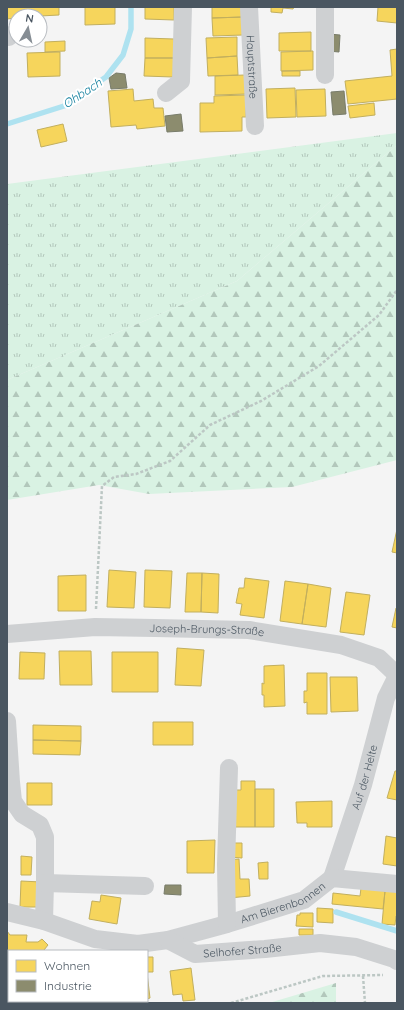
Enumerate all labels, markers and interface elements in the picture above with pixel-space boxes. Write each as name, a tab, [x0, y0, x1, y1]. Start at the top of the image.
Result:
north arrow	[8, 8, 48, 48]
text: N	[24, 11, 35, 26]
street label: Hauptstraße	[243, 35, 261, 99]
water label: Ohbach	[60, 75, 105, 111]
street label: Joseph-Brungs-Straße	[149, 621, 265, 639]
street label: Auf der Helte	[348, 743, 380, 811]
street label: Am Bierenbonnen	[239, 879, 328, 926]
street label: Selhofer Straße	[203, 940, 282, 960]
legend	[8, 950, 148, 1002]
text: Wohnen	[44, 958, 90, 973]
text: Industrie	[44, 978, 92, 993]

